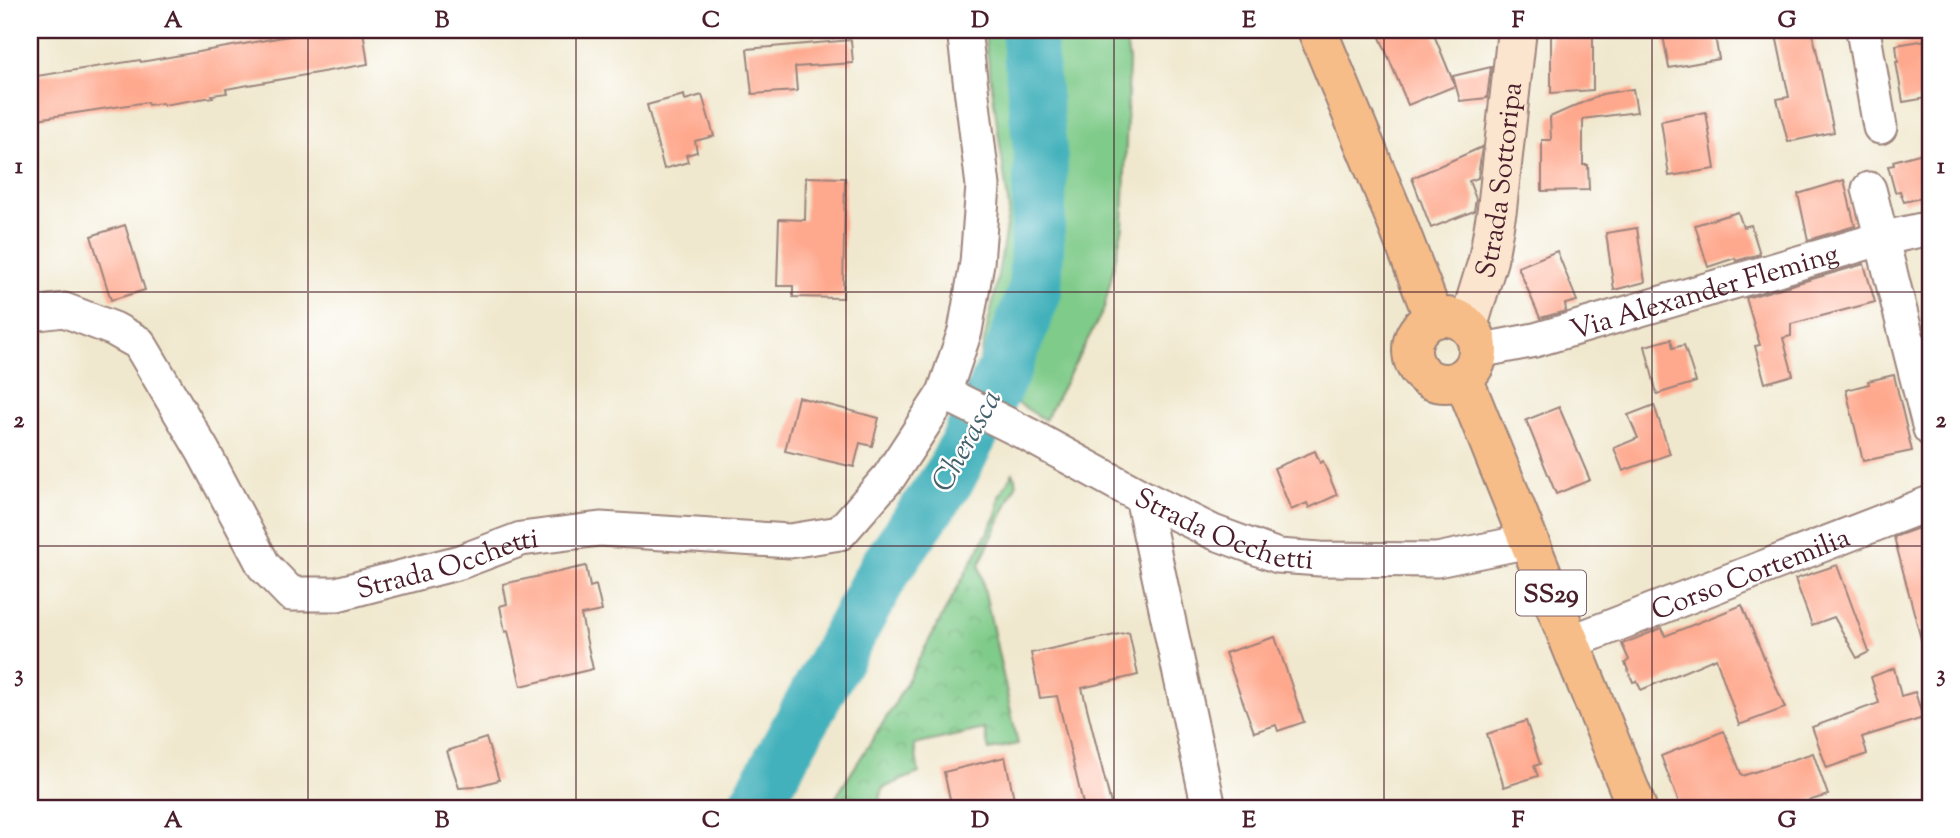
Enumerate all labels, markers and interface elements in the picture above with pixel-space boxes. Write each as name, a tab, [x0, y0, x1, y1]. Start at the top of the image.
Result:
text: A	[164, 5, 183, 38]
text: B	[435, 5, 450, 38]
text: C	[702, 5, 720, 38]
text: D	[971, 5, 989, 38]
text: E	[1242, 5, 1256, 38]
text: F	[1512, 5, 1525, 38]
text: G	[1778, 5, 1797, 38]
street label: Strada Sottoripa	[1467, 80, 1534, 283]
text: 1	[15, 151, 23, 184]
text: 1	[1937, 151, 1945, 184]
street label: Via Alexander Fleming	[1566, 235, 1844, 352]
water label: Cherasca	[922, 382, 1014, 500]
text: 2	[14, 405, 25, 438]
text: 2	[1936, 405, 1947, 438]
street label: Strada Occhetti	[1127, 479, 1315, 581]
street label: Corso Cortemilia	[1646, 519, 1856, 632]
street label: Strada Occhetti	[352, 520, 541, 611]
road number: SS29	[1516, 570, 1586, 615]
text: 3	[14, 659, 24, 692]
text: 3	[1936, 659, 1946, 692]
text: A	[164, 805, 183, 838]
text: B	[435, 805, 450, 838]
text: C	[702, 805, 720, 838]
text: D	[971, 805, 989, 838]
text: E	[1242, 805, 1256, 838]
text: F	[1512, 805, 1525, 838]
text: G	[1778, 805, 1797, 838]

